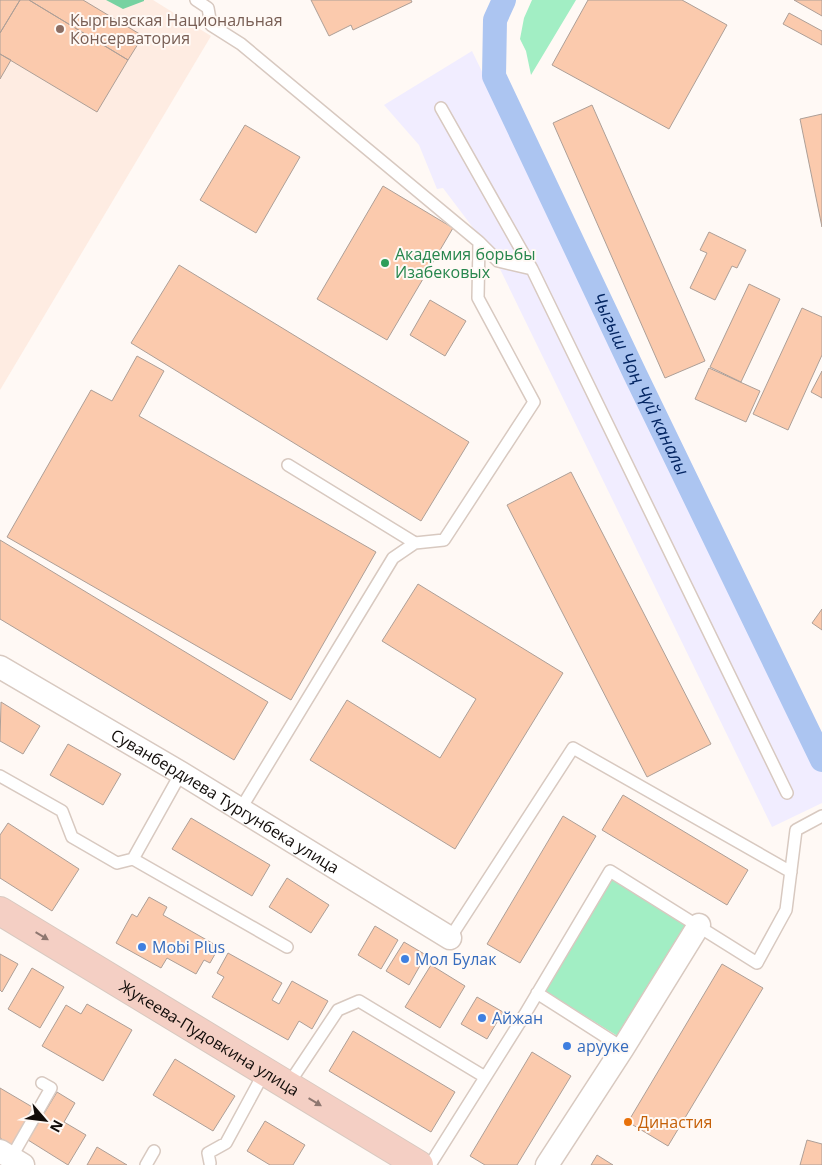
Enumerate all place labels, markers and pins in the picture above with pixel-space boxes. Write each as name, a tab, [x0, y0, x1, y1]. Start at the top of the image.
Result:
place label: Кыргызская Национальная Консерватория	[70, 9, 283, 49]
marker: Кыргызская Национальная Консерватория	[54, 23, 66, 35]
place label: Академия борьбы Изабековых	[395, 243, 536, 283]
marker: Академия борьбы Изабековых	[379, 257, 391, 269]
place label: Mobi Plus	[152, 936, 225, 958]
marker: Mobi Plus	[136, 941, 148, 953]
place label: Мол Булак	[415, 948, 497, 970]
marker: Мол Булак	[399, 953, 411, 965]
place label: Айжан	[492, 1007, 543, 1029]
marker: Айжан	[476, 1012, 488, 1024]
place label: арууке	[577, 1035, 629, 1057]
marker: арууке	[561, 1040, 573, 1052]
place label: Династия	[638, 1111, 712, 1133]
marker: Династия	[622, 1116, 634, 1128]

